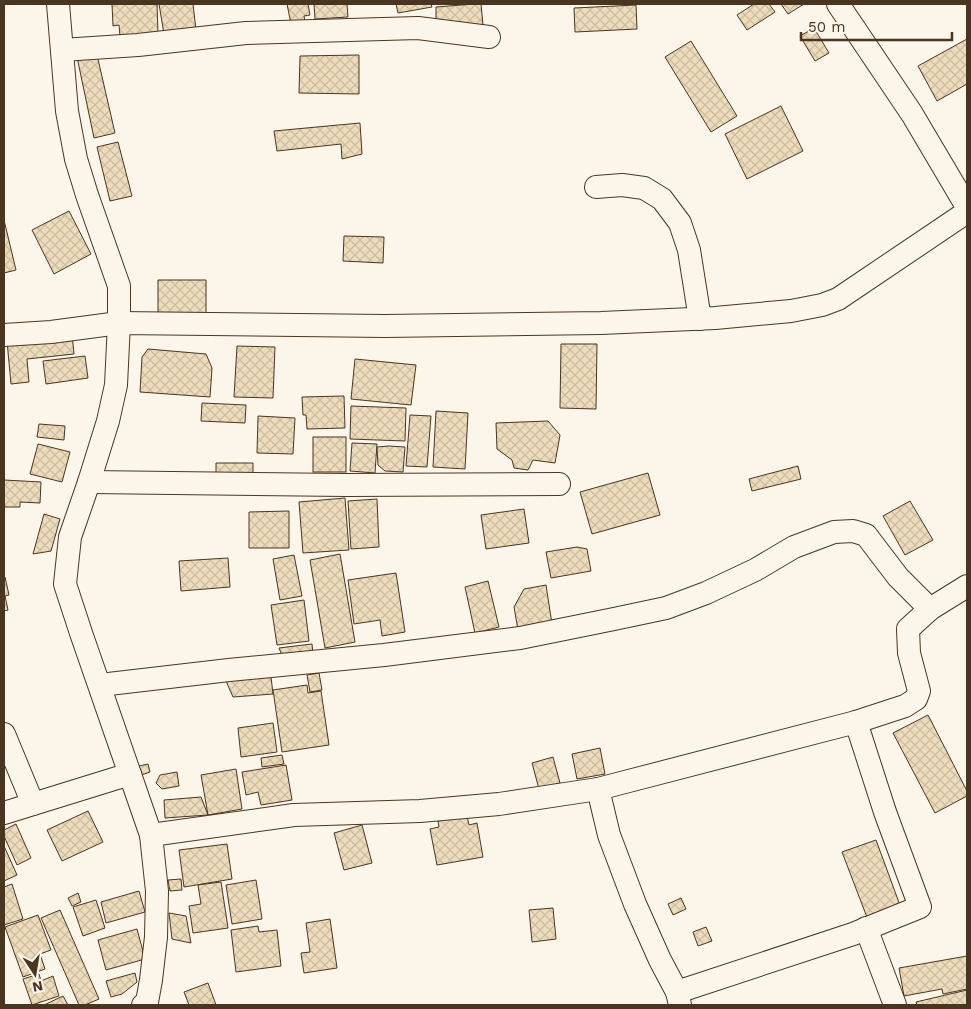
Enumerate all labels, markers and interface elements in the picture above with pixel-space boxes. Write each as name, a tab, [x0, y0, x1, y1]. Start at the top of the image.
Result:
scale bar	[801, 10, 952, 42]
text: 50 m	[808, 18, 845, 36]
north arrow	[10, 949, 60, 999]
text: N	[31, 978, 44, 996]

